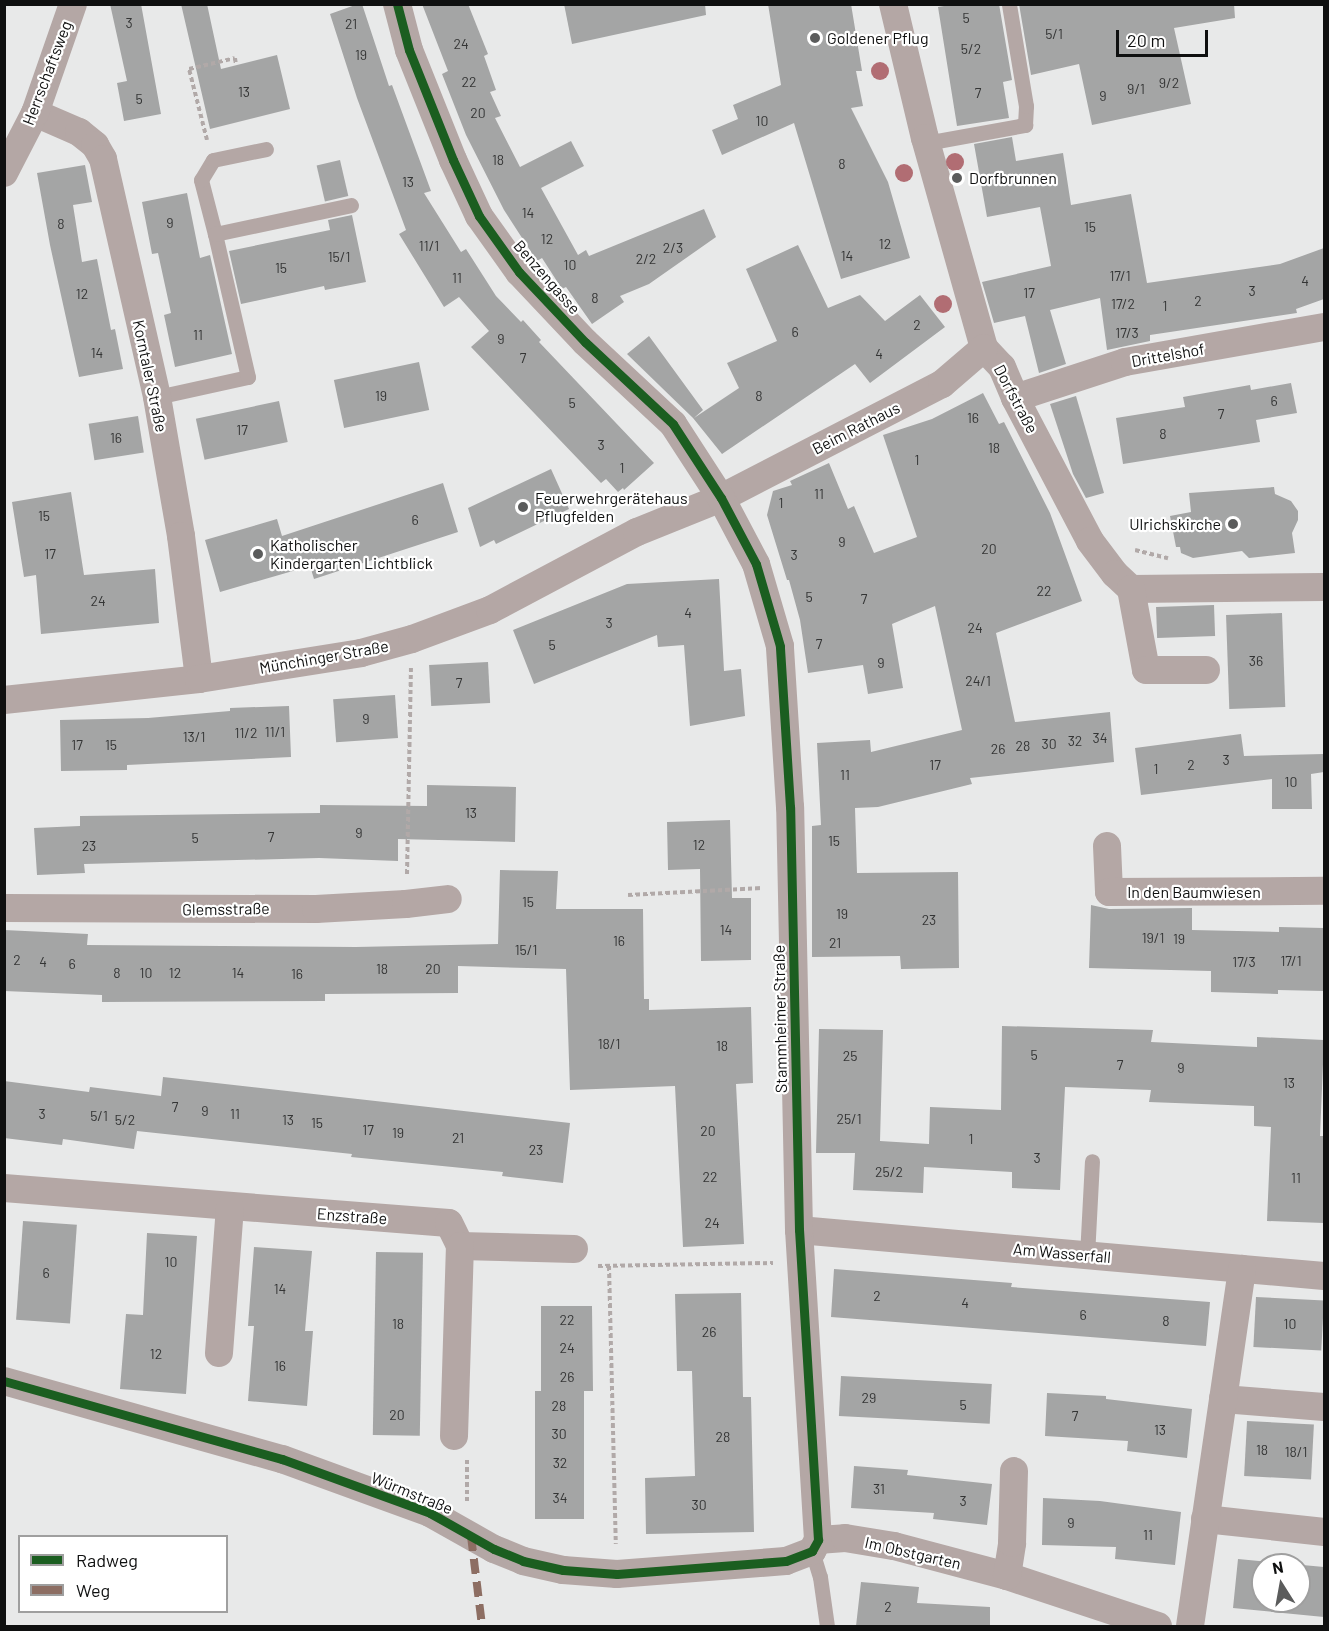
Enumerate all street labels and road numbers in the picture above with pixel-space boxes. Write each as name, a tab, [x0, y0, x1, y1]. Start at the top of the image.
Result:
street label: Herrschaftsweg	[18, 18, 76, 128]
street label: Benzengasse	[510, 236, 584, 318]
street label: Korntaler Straße	[129, 318, 171, 434]
street label: Drittelshof	[1130, 339, 1206, 371]
street label: Dorfstraße	[990, 361, 1042, 437]
street label: Beim Rathaus	[809, 398, 903, 458]
street label: Münchinger Straße	[258, 636, 390, 678]
street label: In den Baumwiesen	[1127, 882, 1261, 902]
street label: Glemsstraße	[182, 899, 270, 919]
street label: Stammheimer Straße	[769, 945, 791, 1093]
street label: Enzstraße	[316, 1204, 388, 1228]
street label: Am Wasserfall	[1012, 1239, 1112, 1267]
street label: Würmstraße	[368, 1468, 456, 1518]
street label: Im Obstgarten	[863, 1533, 963, 1573]

